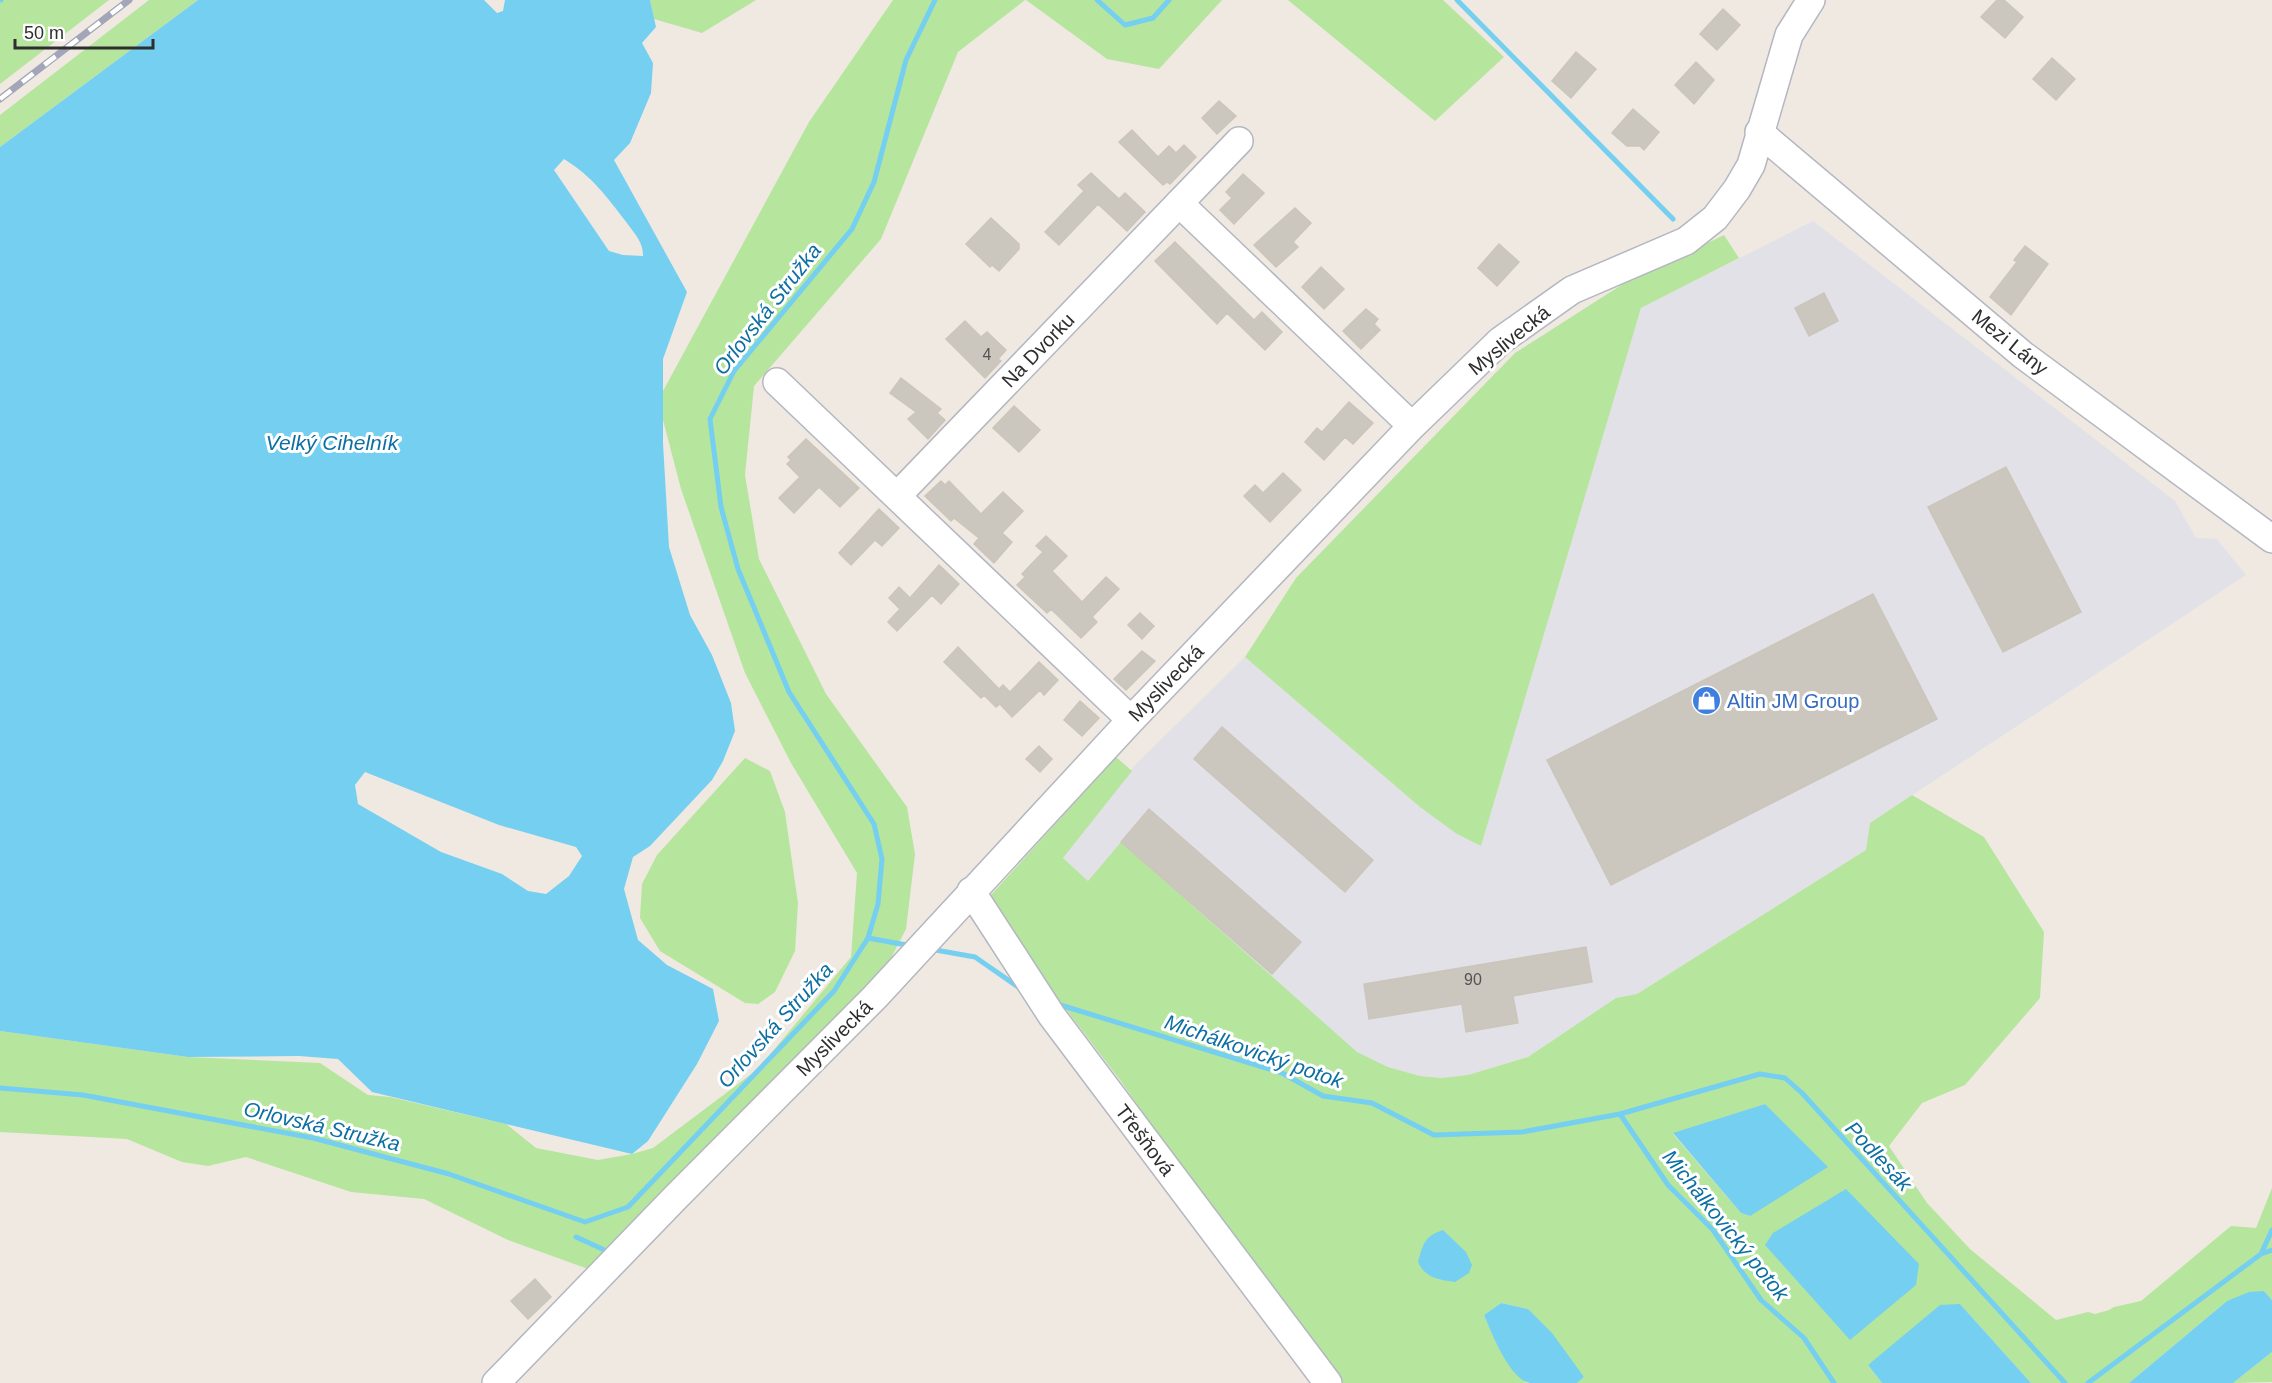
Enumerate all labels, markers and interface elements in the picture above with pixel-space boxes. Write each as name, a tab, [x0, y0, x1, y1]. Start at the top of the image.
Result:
scale bar	[15, 12, 153, 50]
text: 50 m	[24, 23, 64, 43]
water label: Orlovská Stružka	[709, 239, 825, 379]
street label: Myslivecká	[1464, 300, 1555, 379]
street label: Mezi Lány	[1968, 305, 2052, 379]
street label: Na Dvorku	[997, 308, 1079, 392]
house number: 4	[983, 346, 992, 363]
water label: Velký Cihelník	[266, 431, 400, 454]
street label: Myslivecká	[1124, 640, 1208, 726]
shop icon: Altin JM Group	[1690, 685, 1722, 717]
place label: Altin JM Group	[1727, 690, 1859, 712]
water label: Orlovská Stružka	[713, 958, 837, 1092]
house number: 90	[1464, 971, 1482, 988]
street label: Myslivecká	[792, 995, 877, 1080]
water label: Michálkovický potok	[1162, 1010, 1347, 1093]
water label: Orlovská Stružka	[242, 1097, 402, 1155]
street label: Třešňová	[1111, 1100, 1179, 1181]
water label: Podlesák	[1841, 1117, 1918, 1197]
water label: Michálkovický potok	[1658, 1145, 1795, 1306]

